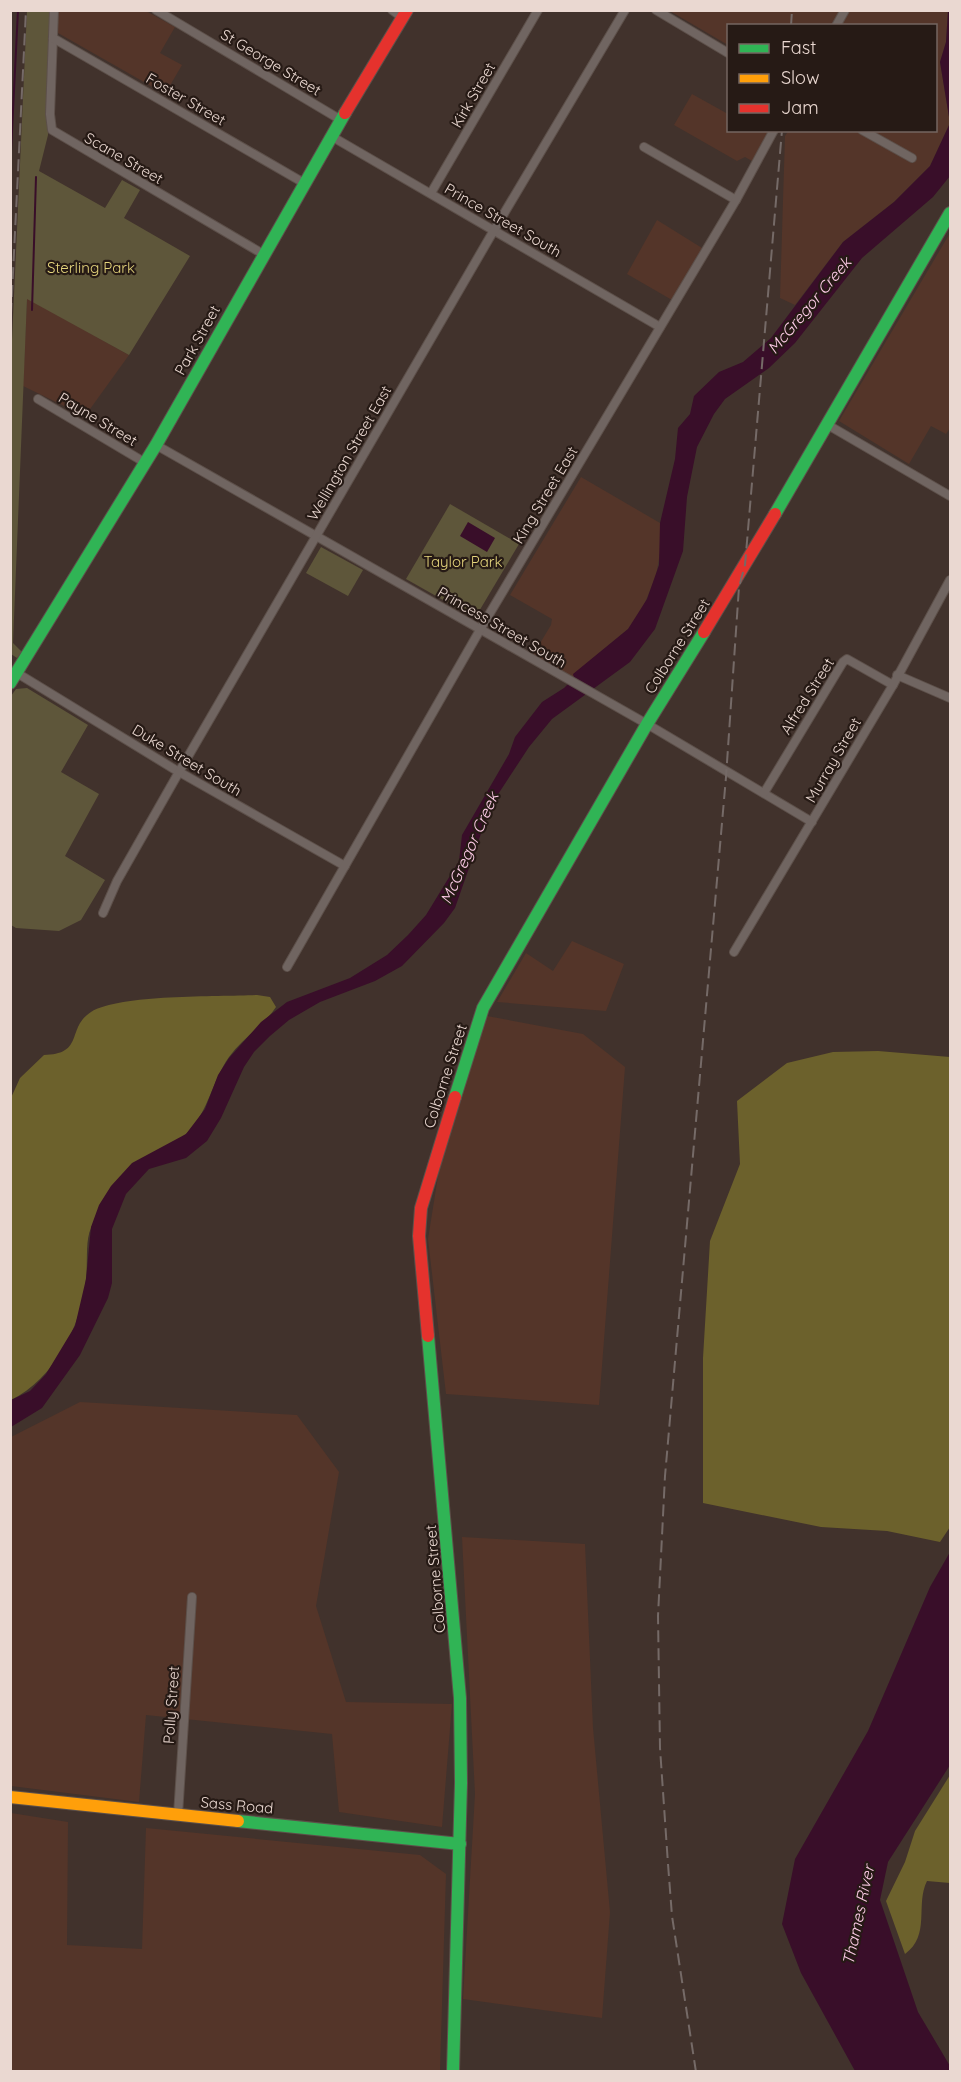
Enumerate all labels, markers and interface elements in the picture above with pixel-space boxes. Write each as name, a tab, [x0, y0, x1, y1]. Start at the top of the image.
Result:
legend	[727, 24, 937, 132]
street label: St George Street	[217, 25, 325, 99]
text: Fast	[781, 36, 816, 59]
street label: Kirk Street	[447, 59, 499, 131]
text: Slow	[781, 66, 819, 89]
street label: Foster Street	[143, 69, 229, 129]
text: Jam	[781, 96, 819, 119]
street label: Scane Street	[81, 128, 167, 188]
street label: Prince Street South	[441, 179, 565, 261]
water label: McGregor Creek	[763, 251, 856, 357]
park label: Sterling Park	[47, 258, 135, 277]
street label: Park Street	[170, 302, 224, 378]
street label: Wellington Street East	[303, 382, 395, 524]
street label: Payne Street	[55, 388, 141, 450]
street label: King Street East	[508, 443, 582, 547]
park label: Taylor Park	[423, 552, 503, 571]
street label: Princess Street South	[434, 582, 570, 672]
street label: Colborne Street	[640, 595, 714, 697]
street label: Alfred Street	[776, 654, 838, 738]
street label: Murray Street	[801, 714, 865, 806]
street label: Duke Street South	[129, 720, 245, 800]
water label: McGregor Creek	[435, 788, 503, 907]
street label: Colborne Street	[419, 1021, 471, 1131]
street label: Colborne Street	[421, 1524, 449, 1634]
street label: Polly Street	[159, 1665, 183, 1745]
street label: Sass Road	[200, 1792, 274, 1818]
water label: Thames River	[838, 1861, 879, 1967]

